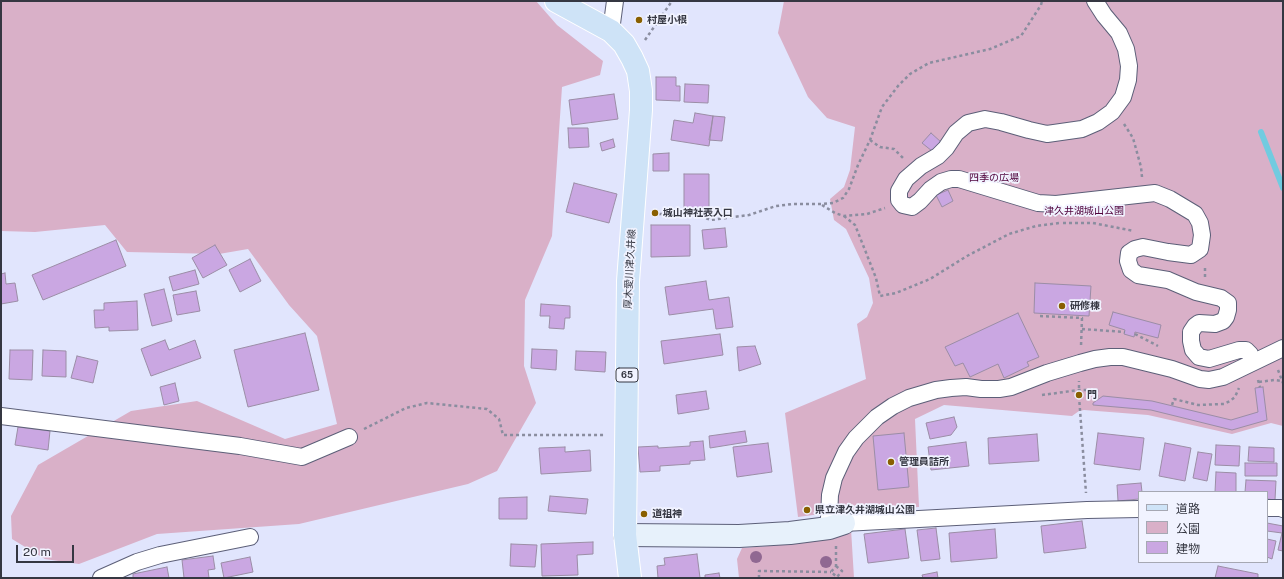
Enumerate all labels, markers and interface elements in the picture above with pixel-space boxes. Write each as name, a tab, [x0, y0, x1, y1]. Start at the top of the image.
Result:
place label: 村屋小根	[647, 14, 687, 26]
marker: 村屋小根	[634, 15, 644, 25]
park label: 四季の広場	[969, 172, 1019, 184]
park label: 津久井湖城山公園	[1044, 205, 1124, 217]
place label: 城山神社表入口	[663, 207, 733, 219]
marker: 城山神社表入口	[650, 208, 660, 218]
street label: 厚木愛川津久井線	[622, 229, 638, 309]
place label: 研修棟	[1070, 300, 1100, 312]
marker: 研修棟	[1057, 301, 1067, 311]
road number: 65	[616, 368, 638, 382]
place label: 門	[1087, 389, 1097, 401]
marker: 門	[1074, 390, 1084, 400]
place label: 管理員詰所	[899, 456, 949, 468]
marker: 管理員詰所	[886, 457, 896, 467]
legend	[1138, 491, 1268, 563]
text: 道路	[1176, 502, 1200, 516]
place label: 県立津久井湖城山公園	[815, 504, 915, 516]
marker: 県立津久井湖城山公園	[802, 505, 812, 515]
place label: 道祖神	[652, 508, 682, 520]
marker: 道祖神	[639, 509, 649, 519]
text: 公園	[1176, 522, 1200, 536]
scale bar	[18, 537, 76, 563]
text: 建物	[1176, 542, 1200, 556]
text: 20 m	[23, 545, 51, 559]

